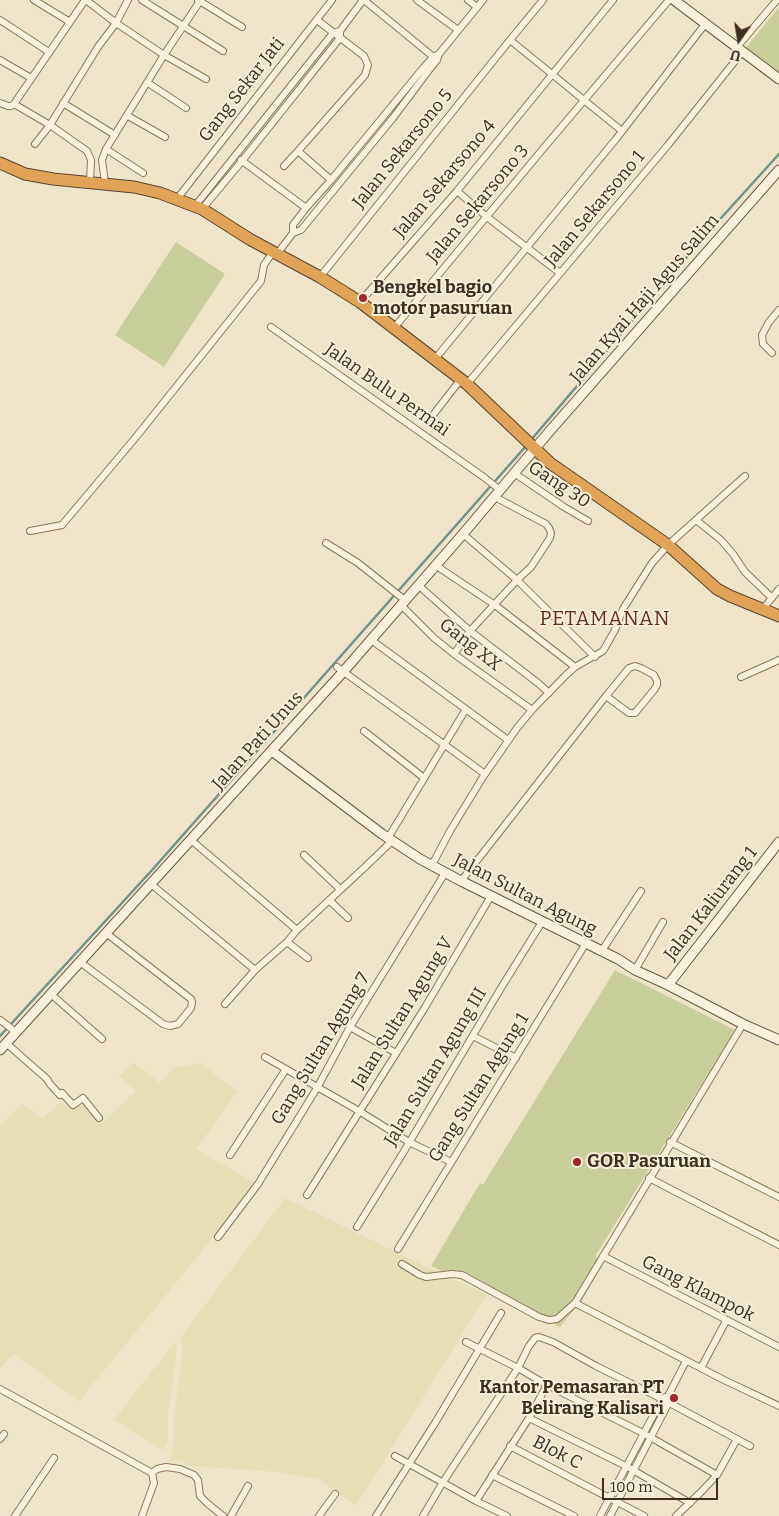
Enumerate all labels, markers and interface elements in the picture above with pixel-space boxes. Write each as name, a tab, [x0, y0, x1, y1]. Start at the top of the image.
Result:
north arrow	[714, 15, 764, 65]
street label: Gang Sekar Jati	[194, 33, 290, 147]
text: U	[729, 46, 742, 65]
street label: Jalan Sekarsono 5	[348, 85, 458, 213]
street label: Jalan Sekarsono 4	[389, 115, 501, 243]
street label: Jalan Sekarsono 3	[422, 141, 534, 267]
street label: Jalan Sekarsono 1	[540, 147, 650, 271]
street label: Jalan Kyai Haji Agus Salim	[566, 210, 724, 388]
place label: Bengkel bagio motor pasuruan	[373, 277, 512, 320]
marker: Bengkel bagio motor pasuruan	[357, 292, 369, 304]
street label: Jalan Bulu Permai	[320, 339, 454, 441]
street label: Gang 30	[524, 457, 594, 513]
district label: PETAMANAN	[538, 607, 672, 631]
street label: Gang XX	[435, 614, 505, 676]
street label: Jalan Pati Unus	[208, 687, 308, 795]
street label: Jalan Kaliurang 1	[660, 843, 762, 965]
street label: Jalan Sultan Agung	[450, 849, 600, 941]
street label: Jalan Sultan Agung V	[348, 933, 458, 1093]
street label: Gang Sultan Agung 7	[267, 969, 375, 1129]
street label: Jalan Sultan Agung III	[380, 984, 492, 1150]
street label: Gang Sultan Agung 1	[424, 1009, 534, 1167]
place label: GOR Pasuruan	[587, 1151, 711, 1173]
marker: GOR Pasuruan	[571, 1156, 583, 1168]
street label: Gang Klampok	[638, 1251, 758, 1327]
place label: Kantor Pemasaran PT Belirang Kalisari	[479, 1377, 664, 1420]
marker: Kantor Pemasaran PT Belirang Kalisari	[668, 1392, 680, 1404]
street label: Blok C	[529, 1431, 585, 1475]
scale bar	[604, 1468, 720, 1500]
text: 100 m	[610, 1478, 653, 1496]

